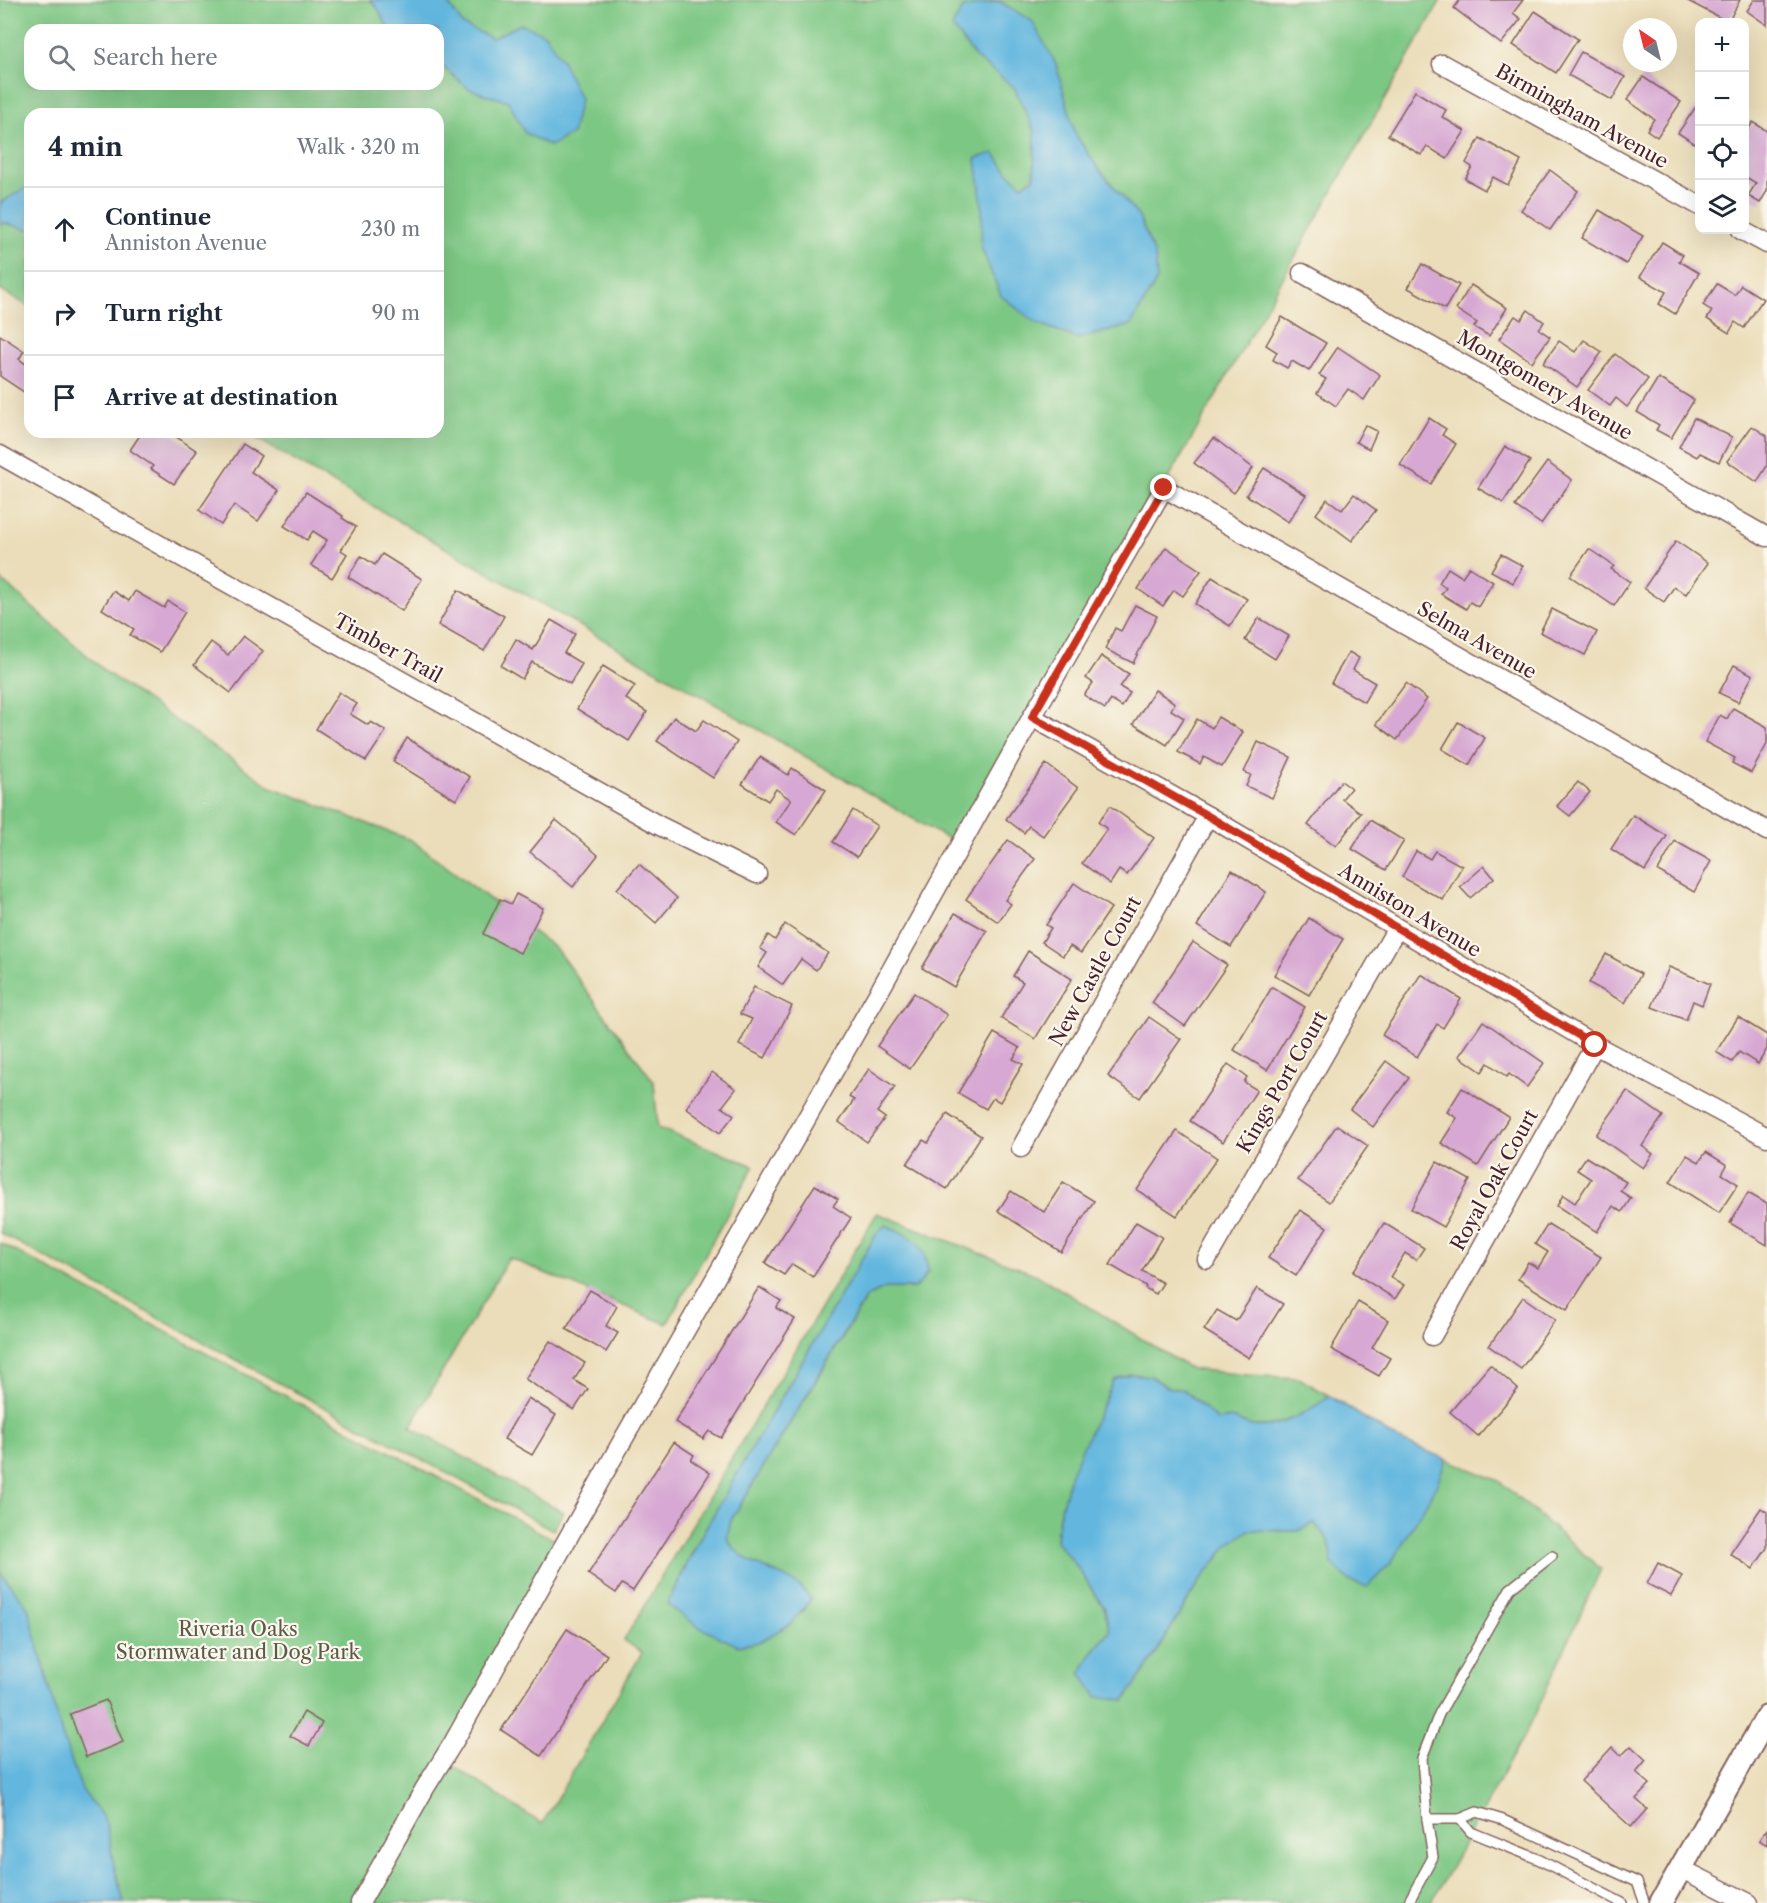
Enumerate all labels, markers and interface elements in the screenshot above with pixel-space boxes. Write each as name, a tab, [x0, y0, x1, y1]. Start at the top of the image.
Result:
north arrow	[1623, 18, 1677, 72]
map controls	[1695, 18, 1749, 234]
button: +	[1695, 18, 1749, 72]
search box	[24, 24, 444, 90]
icon: search	[45, 41, 78, 74]
text: Search here	[93, 44, 218, 71]
street label: Birmingham Avenue	[1492, 59, 1672, 173]
button: −	[1695, 72, 1749, 126]
button: locate	[1695, 126, 1749, 180]
text: 4 min	[48, 131, 123, 163]
text: Walk · 320 m	[297, 135, 420, 159]
button: layers	[1695, 180, 1749, 234]
text: Continue	[105, 204, 211, 231]
icon: ahead	[48, 213, 81, 246]
text: 230 m	[361, 217, 420, 241]
text: Anniston Avenue	[105, 231, 267, 255]
icon: right	[48, 297, 81, 330]
text: Turn right	[105, 300, 223, 327]
text: 90 m	[372, 301, 420, 325]
street label: Montgomery Avenue	[1453, 325, 1637, 445]
icon: arrive	[48, 381, 81, 414]
text: Arrive at destination	[105, 384, 338, 411]
route end	[1150, 474, 1176, 500]
street label: Selma Avenue	[1413, 596, 1541, 684]
street label: Timber Trail	[330, 608, 446, 688]
street label: Anniston Avenue	[1334, 857, 1486, 962]
street label: New Castle Court	[1044, 892, 1146, 1050]
street label: Kings Port Court	[1232, 1007, 1332, 1157]
route start	[1581, 1031, 1607, 1057]
street label: Royal Oak Court	[1445, 1105, 1543, 1255]
park label: Riveria Oaks Stormwater and Dog Park	[116, 1617, 362, 1664]

